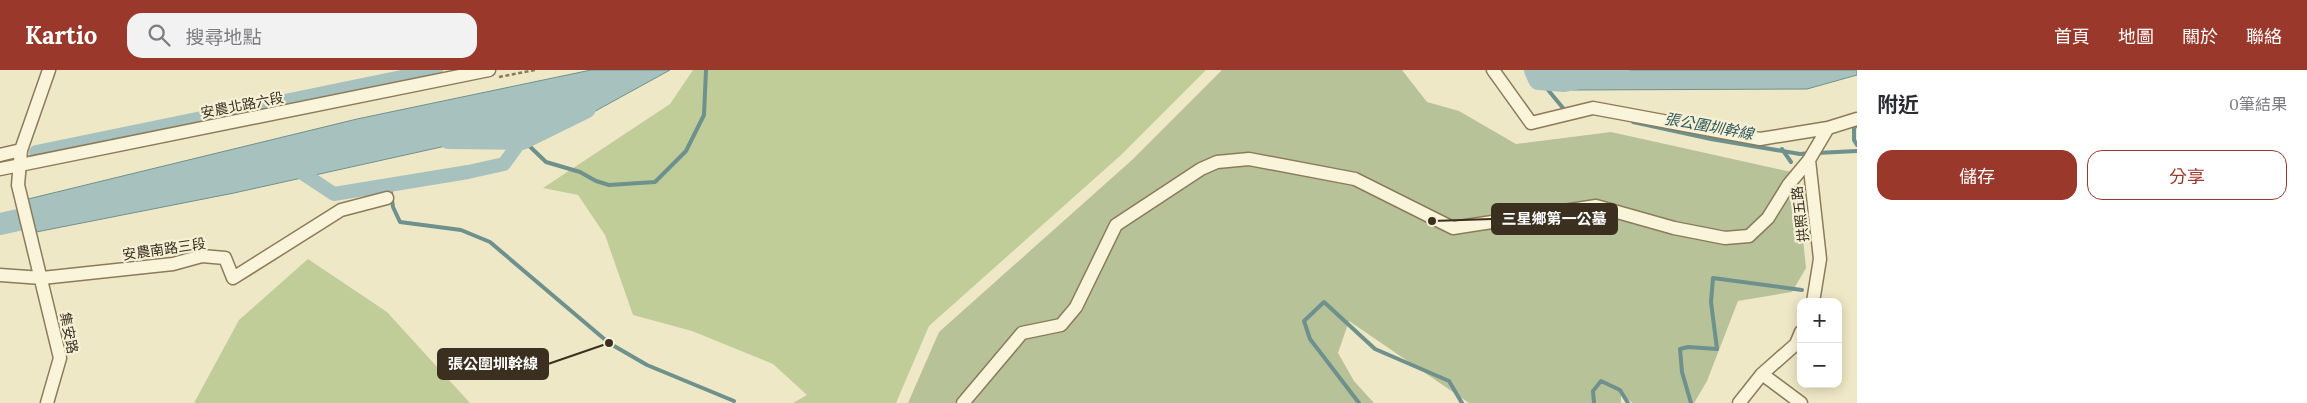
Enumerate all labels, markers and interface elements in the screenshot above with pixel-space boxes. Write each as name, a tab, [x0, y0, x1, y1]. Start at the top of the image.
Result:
search box	[127, 13, 477, 58]
text: Kartio	[25, 20, 97, 51]
icon: search	[145, 21, 173, 49]
text: 搜尋地點	[185, 25, 261, 49]
text: 首頁	[2054, 25, 2090, 48]
text: 地圖	[2118, 25, 2154, 48]
text: 關於	[2182, 25, 2218, 48]
text: 聯絡	[2246, 25, 2282, 48]
street label: 安農北路六段	[199, 88, 285, 122]
text: 附近	[1877, 91, 1919, 118]
text: 0筆結果	[2229, 94, 2287, 114]
water label: 張公圍圳幹線	[1663, 109, 1757, 144]
button: 儲存	[1877, 150, 2077, 200]
button: 分享	[2087, 150, 2287, 200]
street label: 拱照五路	[1788, 185, 1812, 243]
callout: 三星鄉第一公墓	[1492, 204, 1617, 234]
text: 三星鄉第一公墓	[1501, 209, 1607, 228]
street label: 安農南路三段	[121, 234, 207, 264]
map controls	[1797, 298, 1842, 388]
button: +	[1797, 298, 1842, 343]
street label: 集安路	[56, 311, 82, 355]
button: −	[1797, 343, 1842, 388]
callout: 張公圍圳幹線	[438, 349, 548, 379]
text: 張公圍圳幹線	[448, 354, 538, 373]

